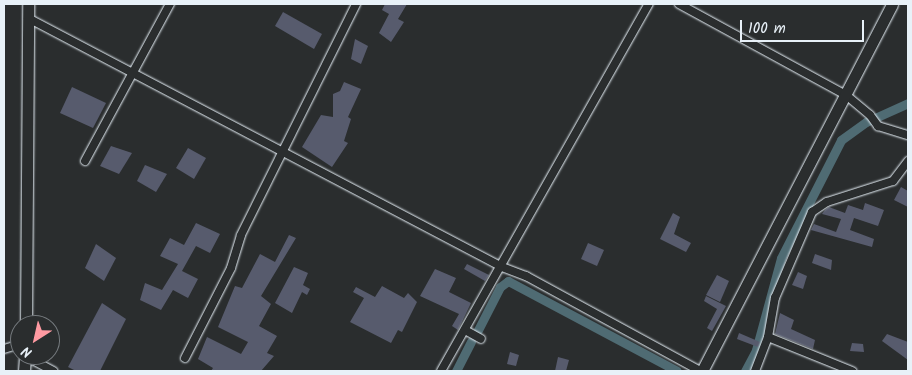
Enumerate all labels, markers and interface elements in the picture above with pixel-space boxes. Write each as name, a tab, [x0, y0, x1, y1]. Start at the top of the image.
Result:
scale bar	[742, 10, 866, 42]
text: 100 m	[748, 17, 786, 41]
north arrow	[10, 315, 60, 365]
text: N	[17, 340, 37, 363]

